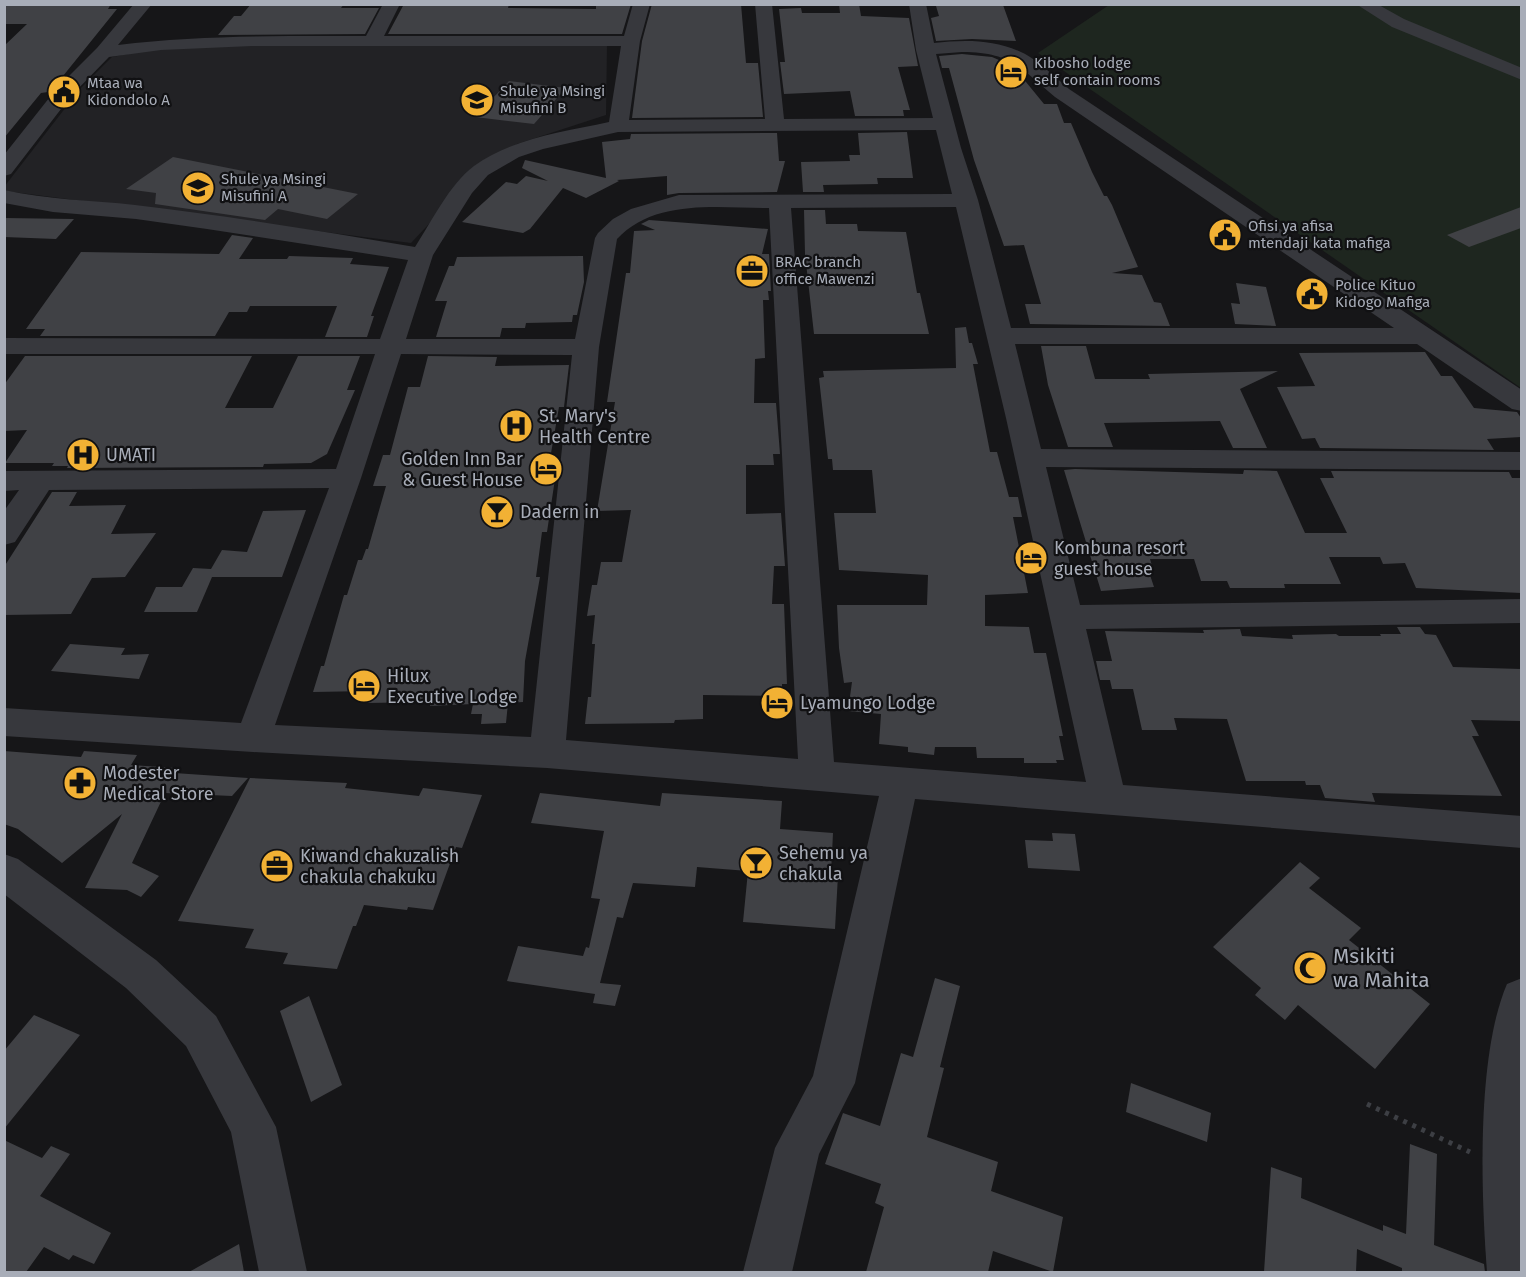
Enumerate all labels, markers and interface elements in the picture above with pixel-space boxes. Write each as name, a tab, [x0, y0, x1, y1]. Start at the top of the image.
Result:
hotel icon: Kibosho lodge self contain rooms	[993, 54, 1029, 90]
place label: Kibosho lodge self contain rooms	[1034, 54, 1160, 89]
public building icon: Mtaa wa Kidondolo A	[46, 74, 82, 110]
place label: Mtaa wa Kidondolo A	[87, 74, 170, 109]
school or university icon: Shule ya Msingi Misufini B	[459, 82, 495, 118]
place label: Shule ya Msingi Misufini B	[500, 82, 605, 117]
school or university icon: Shule ya Msingi Misufini A	[180, 170, 216, 206]
place label: Shule ya Msingi Misufini A	[221, 170, 326, 205]
public building icon: Ofisi ya afisa mtendaji kata mafiga	[1207, 217, 1243, 253]
place label: Ofisi ya afisa mtendaji kata mafiga	[1248, 217, 1391, 252]
office icon: BRAC branch office Mawenzi	[734, 253, 770, 289]
place label: BRAC branch office Mawenzi	[775, 253, 875, 288]
public building icon: Police Kituo Kidogo Mafiga	[1294, 276, 1330, 312]
place label: Police Kituo Kidogo Mafiga	[1335, 276, 1430, 311]
place label: St. Mary's Health Centre	[539, 405, 650, 448]
hospital icon: St. Mary's Health Centre	[498, 408, 534, 444]
hospital icon: UMATI	[65, 437, 101, 473]
place label: UMATI	[106, 444, 156, 466]
place label: Golden Inn Bar & Guest House	[401, 448, 523, 491]
hotel icon: Golden Inn Bar & Guest House	[528, 451, 564, 487]
bar icon: Dadern in	[479, 494, 515, 530]
place label: Dadern in	[520, 501, 600, 523]
place label: Kombuna resort guest house	[1054, 537, 1186, 580]
hotel icon: Kombuna resort guest house	[1013, 540, 1049, 576]
place label: Hilux Executive Lodge	[387, 665, 518, 708]
hotel icon: Hilux Executive Lodge	[346, 668, 382, 704]
hotel icon: Lyamungo Lodge	[759, 685, 795, 721]
place label: Lyamungo Lodge	[800, 692, 936, 714]
place label: Modester Medical Store	[103, 762, 214, 805]
pharmacy icon: Modester Medical Store	[62, 765, 98, 801]
place label: Sehemu ya chakula	[779, 842, 868, 885]
place label: Kiwand chakuzalish chakula chakuku	[300, 845, 459, 888]
bar icon: Sehemu ya chakula	[738, 845, 774, 881]
office icon: Kiwand chakuzalish chakula chakuku	[259, 848, 295, 884]
place label: Msikiti wa Mahita	[1333, 943, 1430, 993]
mosque icon: Msikiti wa Mahita	[1292, 950, 1328, 986]

